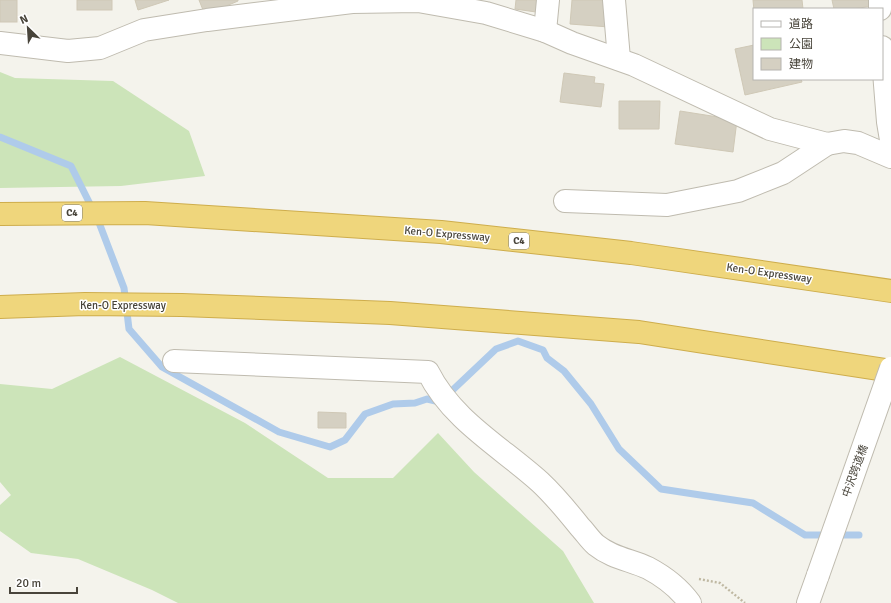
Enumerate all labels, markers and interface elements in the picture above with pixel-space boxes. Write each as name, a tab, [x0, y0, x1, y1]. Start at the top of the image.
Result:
north arrow	[8, 8, 48, 48]
legend	[753, 8, 883, 80]
text: N	[18, 12, 30, 27]
text: 道路	[789, 17, 813, 32]
text: 公園	[789, 37, 813, 52]
text: 建物	[789, 57, 813, 72]
road number: C4	[62, 205, 82, 221]
street label: Ken-O Expressway	[404, 224, 491, 244]
road number: C4	[509, 233, 529, 249]
street label: Ken-O Expressway	[726, 261, 813, 286]
street label: Ken-O Expressway	[80, 299, 167, 312]
street label: 中沢跨道橋	[839, 443, 871, 499]
scale bar	[10, 569, 77, 595]
text: 20 m	[16, 576, 41, 591]

